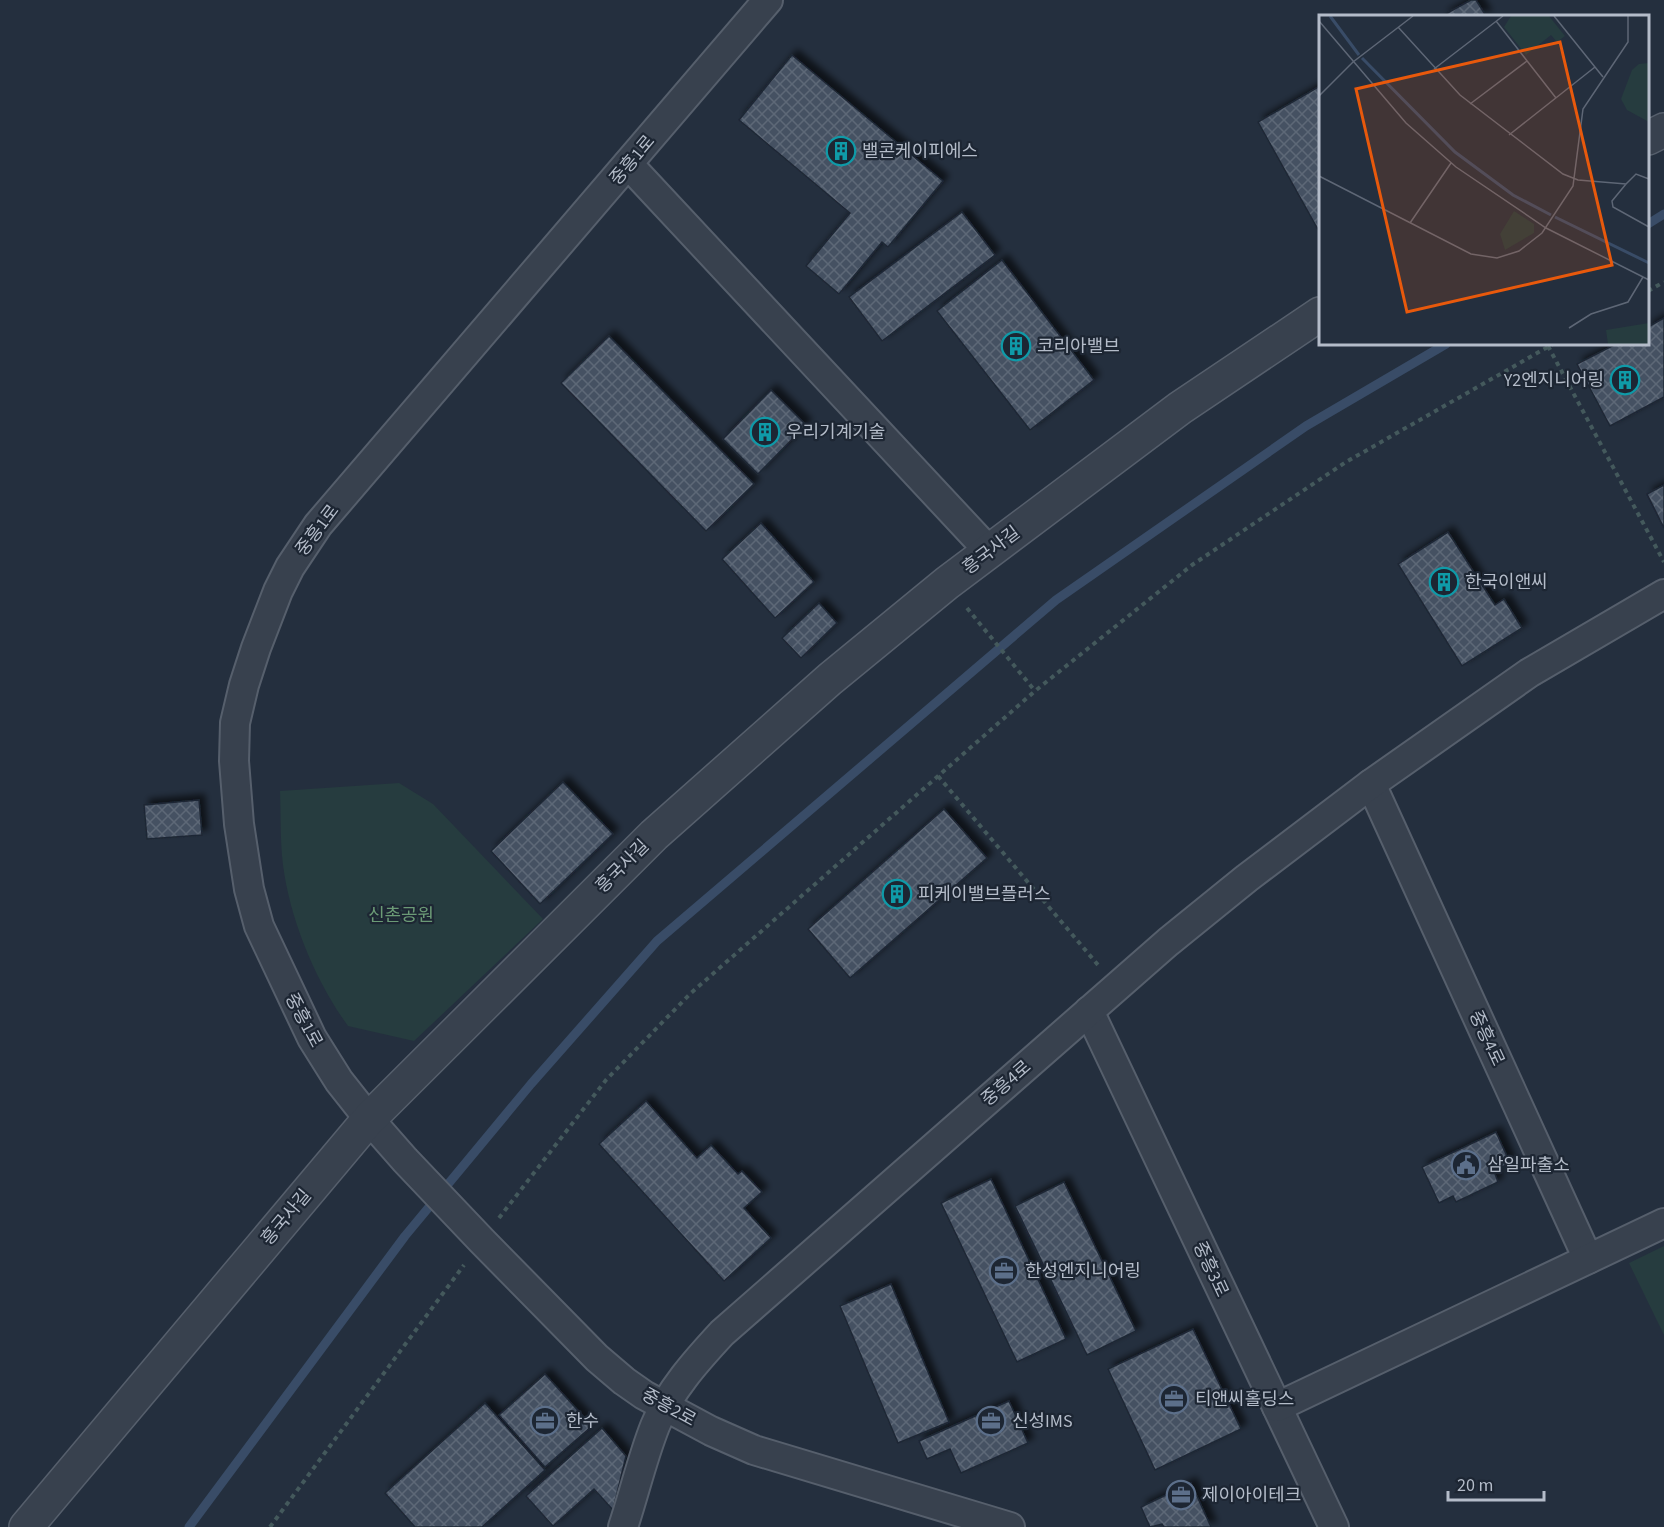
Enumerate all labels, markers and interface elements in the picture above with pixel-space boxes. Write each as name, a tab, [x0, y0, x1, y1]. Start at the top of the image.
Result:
inset map	[1319, 15, 1649, 345]
street label: 중흥1로	[604, 130, 661, 191]
building icon: 밸콘케이피에스	[825, 135, 857, 167]
place label: 밸콘케이피에스	[862, 139, 978, 164]
building icon: 코리아밸브	[1000, 330, 1032, 362]
place label: 코리아밸브	[1037, 334, 1120, 359]
building icon: Y2엔지니어링	[1609, 364, 1641, 396]
place label: Y2엔지니어링	[1503, 368, 1604, 393]
building icon: 우리기계기술	[749, 416, 781, 448]
place label: 우리기계기술	[786, 420, 885, 445]
street label: 중흥1로	[290, 499, 345, 561]
street label: 흥국사길	[957, 520, 1025, 580]
building icon: 한국이앤씨	[1428, 566, 1460, 598]
place label: 한국이앤씨	[1465, 570, 1548, 595]
street label: 흥국사길	[590, 834, 655, 899]
building icon: 피케이밸브플러스	[881, 878, 913, 910]
place label: 피케이밸브플러스	[918, 882, 1050, 907]
park label: 신촌공원	[368, 903, 434, 928]
street label: 중흥1로	[279, 988, 328, 1052]
street label: 중흥4로	[1463, 1006, 1510, 1070]
street label: 중흥4로	[976, 1055, 1037, 1112]
public building icon: 삼일파출소	[1450, 1149, 1482, 1181]
place label: 삼일파출소	[1487, 1153, 1570, 1178]
street label: 흥국사길	[256, 1184, 317, 1251]
street label: 중흥3로	[1187, 1237, 1234, 1301]
office icon: 한성엔지니어링	[988, 1255, 1020, 1287]
place label: 한성엔지니어링	[1025, 1259, 1141, 1284]
street label: 중흥2로	[637, 1382, 700, 1433]
office icon: 티앤씨홀딩스	[1158, 1383, 1190, 1415]
place label: 티앤씨홀딩스	[1195, 1387, 1294, 1412]
office icon: 한수	[529, 1405, 561, 1437]
office icon: 신성IMS	[975, 1405, 1007, 1437]
place label: 한수	[566, 1409, 599, 1434]
place label: 신성IMS	[1012, 1409, 1073, 1434]
scale bar	[1448, 1464, 1544, 1502]
text: 20 m	[1457, 1473, 1493, 1498]
office icon: 제이아이테크	[1165, 1479, 1197, 1511]
place label: 제이아이테크	[1202, 1483, 1301, 1508]

